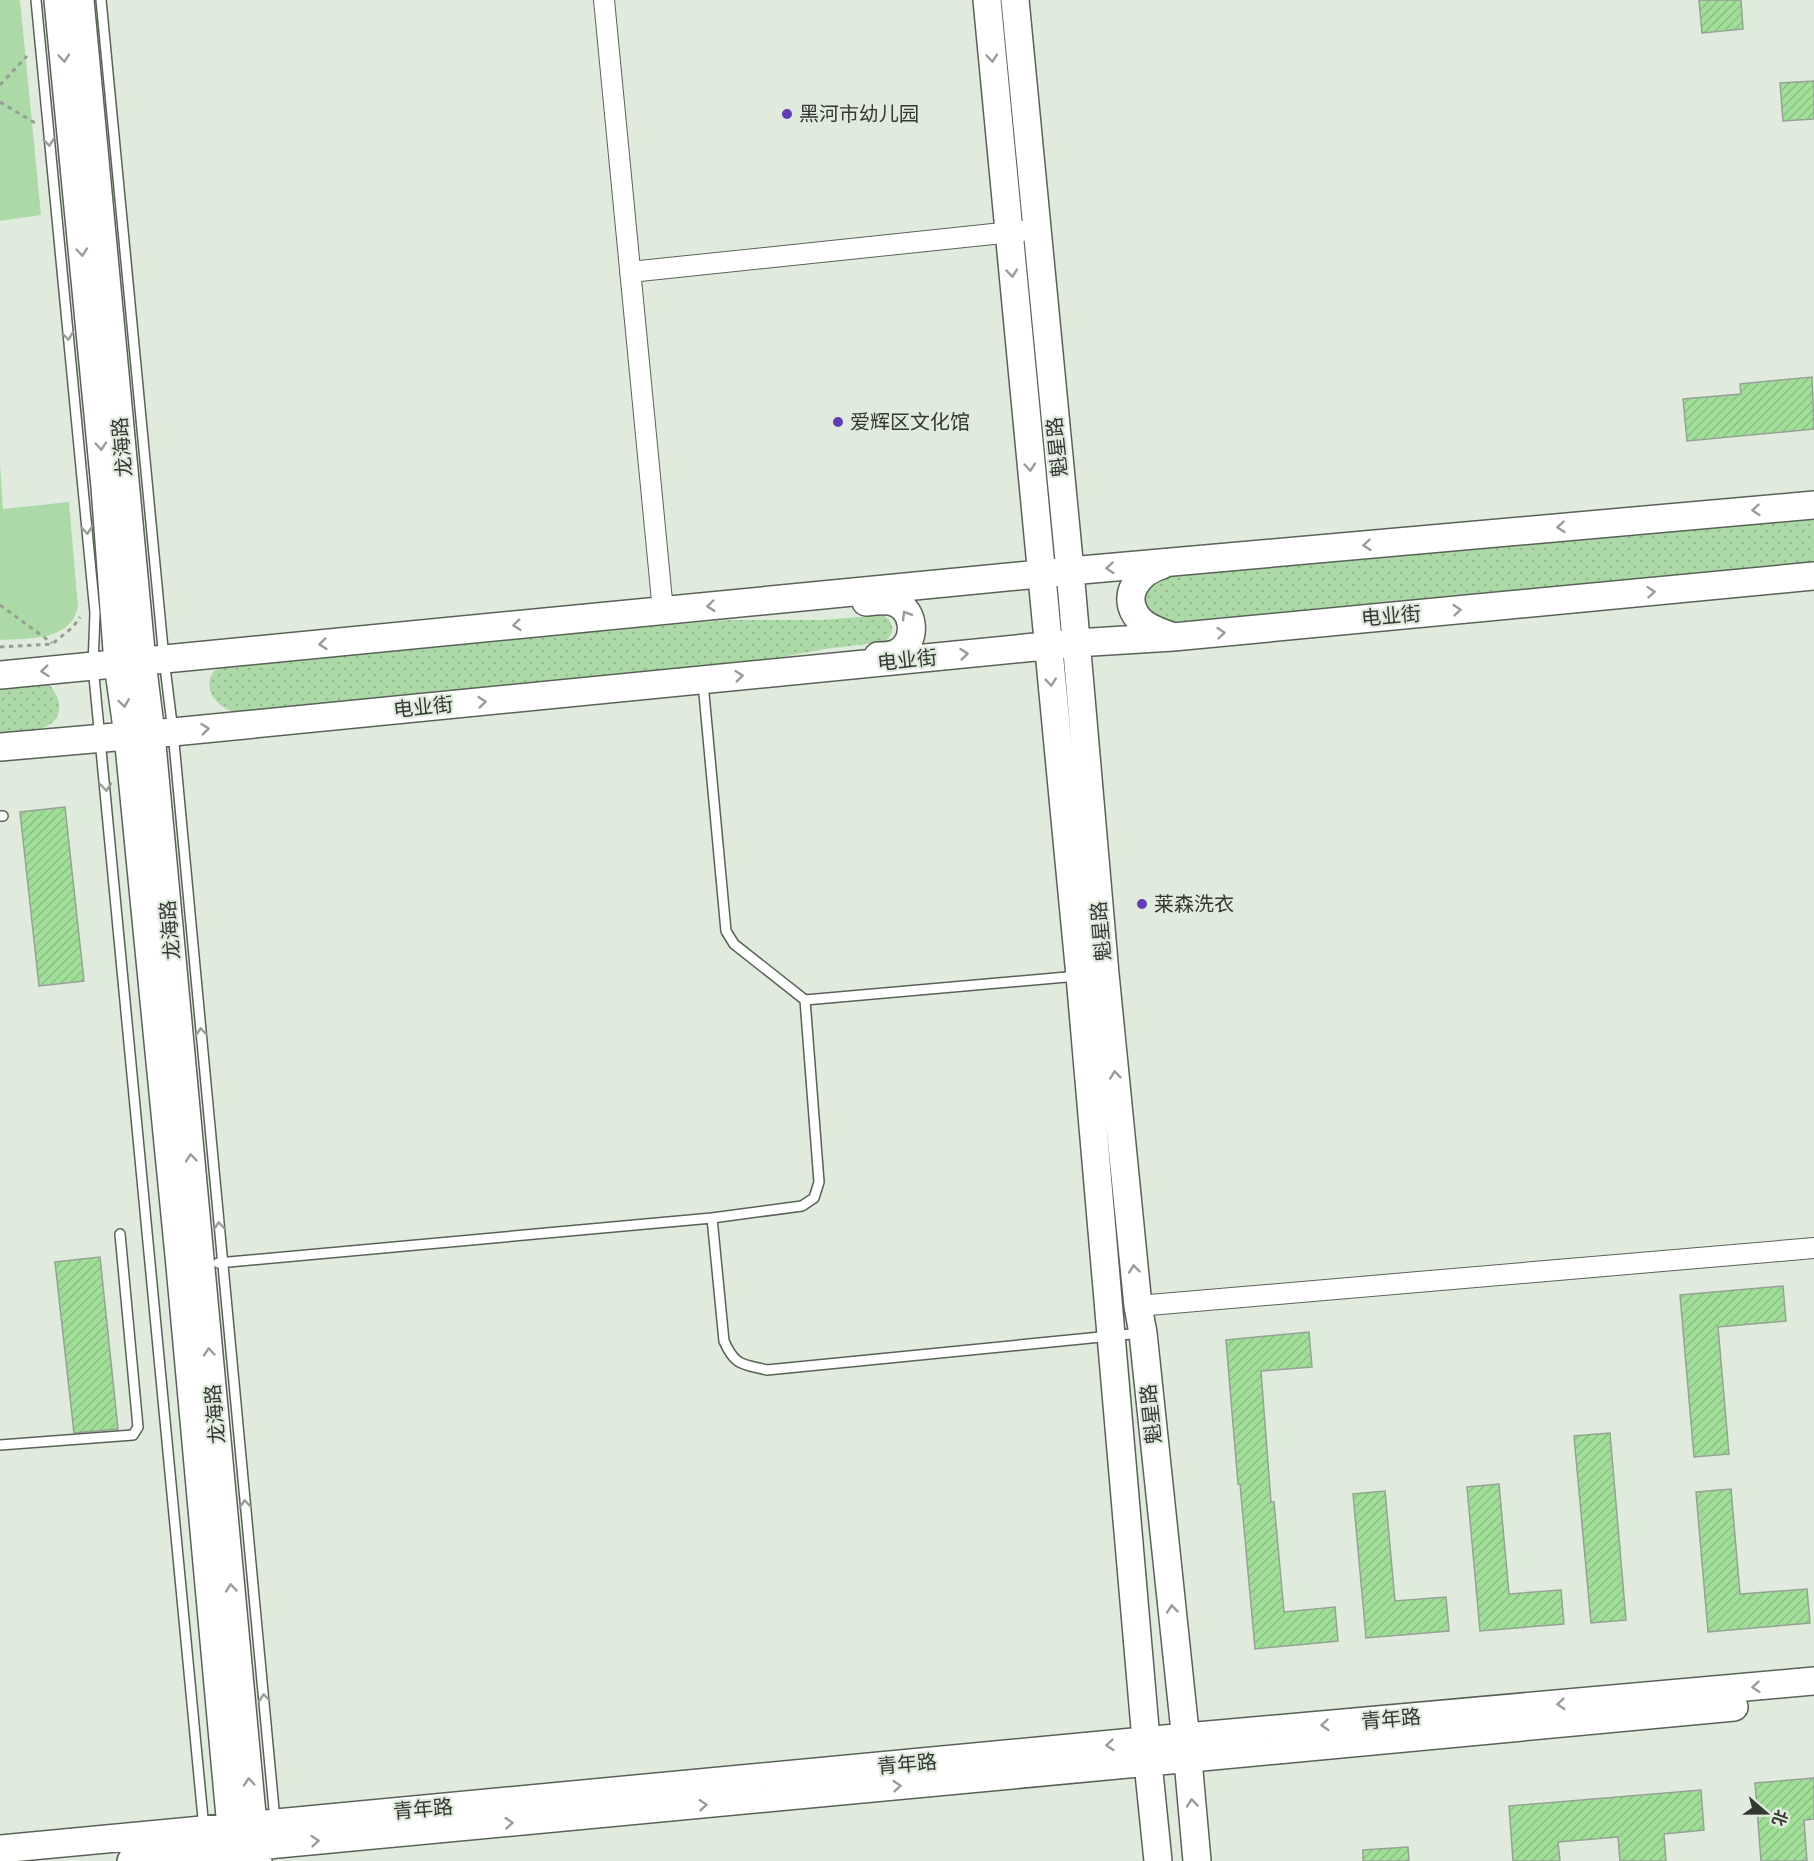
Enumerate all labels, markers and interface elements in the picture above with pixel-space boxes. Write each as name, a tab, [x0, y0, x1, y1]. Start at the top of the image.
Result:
one-way arrow	[57, 54, 70, 63]
one-way arrow	[985, 54, 998, 63]
place label: 黑河市幼儿园	[799, 102, 919, 126]
marker: 黑河市幼儿园	[780, 107, 794, 121]
one-way arrow	[42, 137, 55, 146]
one-way arrow	[75, 248, 88, 257]
one-way arrow	[1005, 269, 1018, 278]
one-way arrow	[61, 331, 74, 341]
place label: 爱辉区文化馆	[850, 410, 970, 434]
marker: 爱辉区文化馆	[831, 415, 845, 429]
street label: 龙海路	[107, 416, 137, 478]
street label: 魁星路	[1042, 416, 1072, 478]
one-way arrow	[94, 442, 107, 451]
one-way arrow	[1023, 463, 1036, 472]
one-way arrow	[1751, 503, 1760, 516]
one-way arrow	[1557, 520, 1566, 533]
one-way arrow	[80, 526, 93, 535]
one-way arrow	[1363, 538, 1372, 551]
one-way arrow	[1106, 561, 1115, 574]
one-way arrow	[1646, 586, 1655, 599]
one-way arrow	[706, 599, 715, 612]
street label: 电业街	[1360, 601, 1422, 631]
one-way arrow	[1452, 604, 1461, 617]
one-way arrow	[903, 611, 914, 622]
one-way arrow	[512, 618, 521, 631]
one-way arrow	[1216, 627, 1225, 640]
one-way arrow	[318, 637, 327, 650]
street label: 电业街	[876, 645, 938, 675]
one-way arrow	[959, 648, 968, 661]
one-way arrow	[40, 664, 50, 677]
one-way arrow	[735, 670, 744, 683]
one-way arrow	[1044, 678, 1057, 687]
street label: 电业街	[392, 692, 454, 722]
one-way arrow	[478, 696, 487, 709]
one-way arrow	[117, 699, 130, 708]
one-way arrow	[200, 723, 209, 736]
one-way arrow	[99, 782, 112, 792]
place label: 莱森洗衣	[1154, 892, 1234, 916]
marker: 莱森洗衣	[1135, 897, 1149, 911]
street label: 龙海路	[155, 899, 185, 961]
street label: 魁星路	[1086, 900, 1116, 962]
one-way arrow	[195, 1028, 208, 1037]
one-way arrow	[1109, 1070, 1122, 1079]
one-way arrow	[185, 1153, 198, 1162]
one-way arrow	[213, 1222, 226, 1231]
one-way arrow	[1128, 1264, 1141, 1273]
one-way arrow	[203, 1347, 216, 1357]
street label: 龙海路	[200, 1383, 230, 1445]
street label: 魁星路	[1136, 1383, 1166, 1445]
one-way arrow	[239, 1500, 252, 1509]
one-way arrow	[225, 1583, 238, 1592]
one-way arrow	[1166, 1604, 1179, 1613]
one-way arrow	[1751, 1680, 1760, 1693]
one-way arrow	[258, 1694, 271, 1703]
one-way arrow	[1557, 1697, 1566, 1710]
street label: 青年路	[1360, 1704, 1422, 1734]
one-way arrow	[1321, 1718, 1330, 1731]
one-way arrow	[1106, 1738, 1115, 1751]
street label: 青年路	[876, 1749, 938, 1779]
one-way arrow	[243, 1778, 256, 1787]
one-way arrow	[893, 1780, 902, 1793]
north arrow	[1736, 1783, 1796, 1843]
street label: 青年路	[392, 1794, 454, 1824]
one-way arrow	[1186, 1798, 1199, 1807]
one-way arrow	[698, 1799, 708, 1812]
text: 北	[1768, 1807, 1791, 1829]
one-way arrow	[504, 1817, 513, 1830]
one-way arrow	[310, 1835, 319, 1848]

